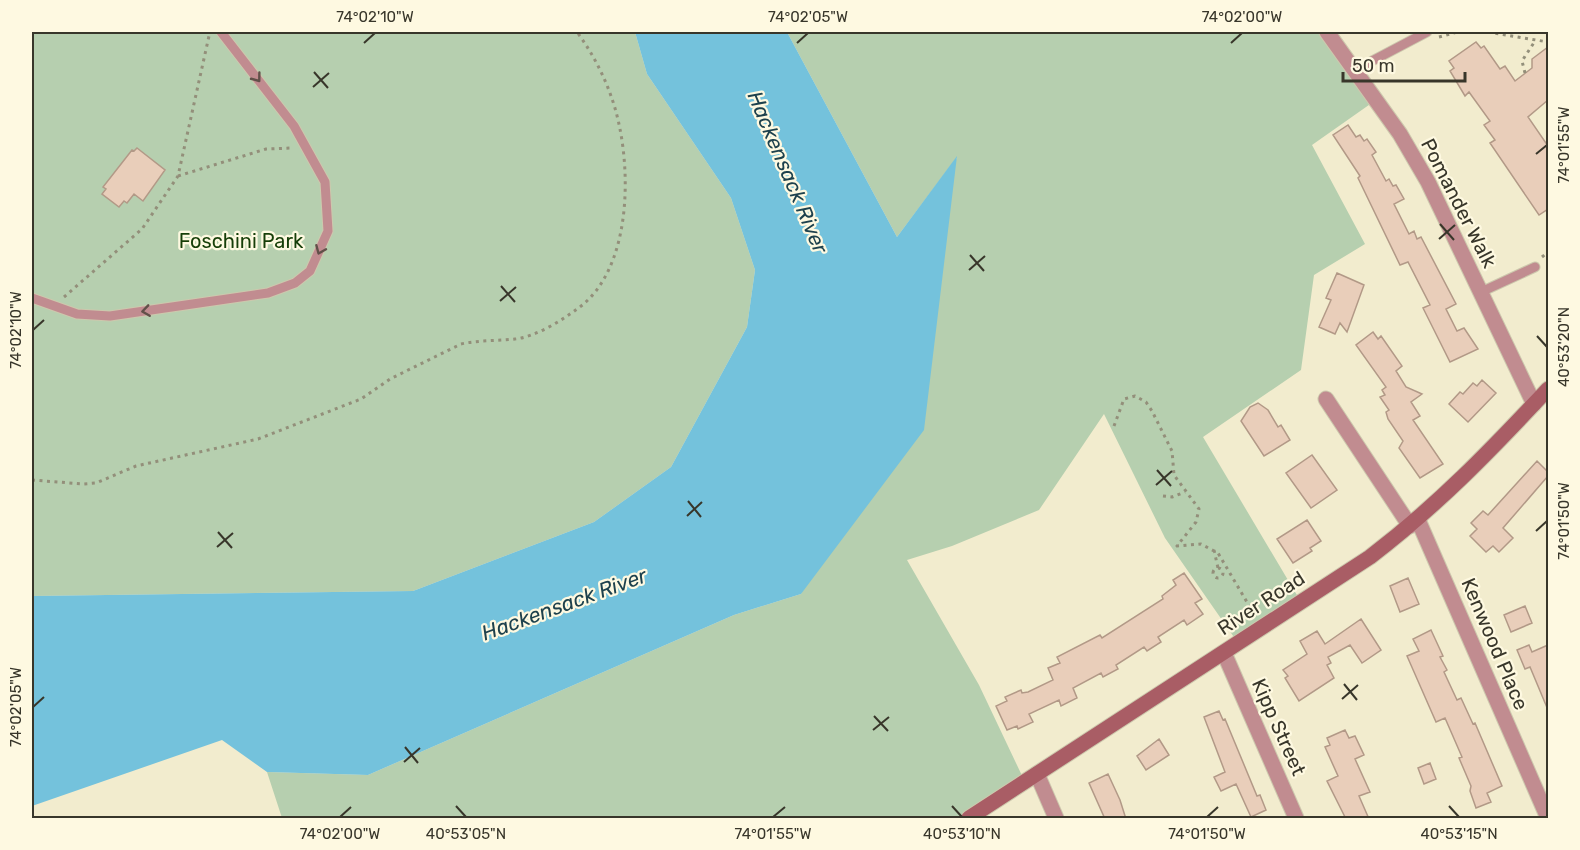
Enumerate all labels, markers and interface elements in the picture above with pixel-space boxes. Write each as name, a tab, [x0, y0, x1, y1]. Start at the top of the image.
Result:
text: 74°02'10"W	[336, 8, 414, 26]
text: 74°02'05"W	[768, 8, 848, 26]
text: 74°02'00"W	[1202, 8, 1282, 26]
scale bar	[1343, 45, 1464, 83]
text: 50 m	[1352, 55, 1395, 77]
one-way arrow	[250, 71, 261, 82]
water label: Hackensack River	[743, 87, 834, 258]
text: 74°01'55"W	[1555, 107, 1573, 183]
street label: Pomander Walk	[1416, 134, 1502, 272]
park label: Foschini Park	[179, 229, 304, 253]
one-way arrow	[316, 244, 328, 255]
text: 74°02'10"W	[7, 291, 25, 369]
one-way arrow	[141, 305, 150, 317]
text: 40°53'20"N	[1555, 307, 1573, 387]
text: 74°01'50"W	[1555, 482, 1573, 560]
water label: Hackensack River	[478, 562, 651, 645]
street label: River Road	[1213, 566, 1309, 640]
street label: Kenwood Place	[1456, 574, 1534, 714]
text: 74°02'05"W	[7, 667, 25, 747]
street label: Kipp Street	[1247, 675, 1311, 779]
text: 74°02'00"W	[300, 825, 380, 843]
text: 40°53'05"N	[426, 825, 506, 843]
text: 74°01'55"W	[735, 825, 811, 843]
text: 40°53'10"N	[923, 825, 1001, 843]
text: 74°01'50"W	[1168, 825, 1246, 843]
text: 40°53'15"N	[1420, 825, 1498, 843]

